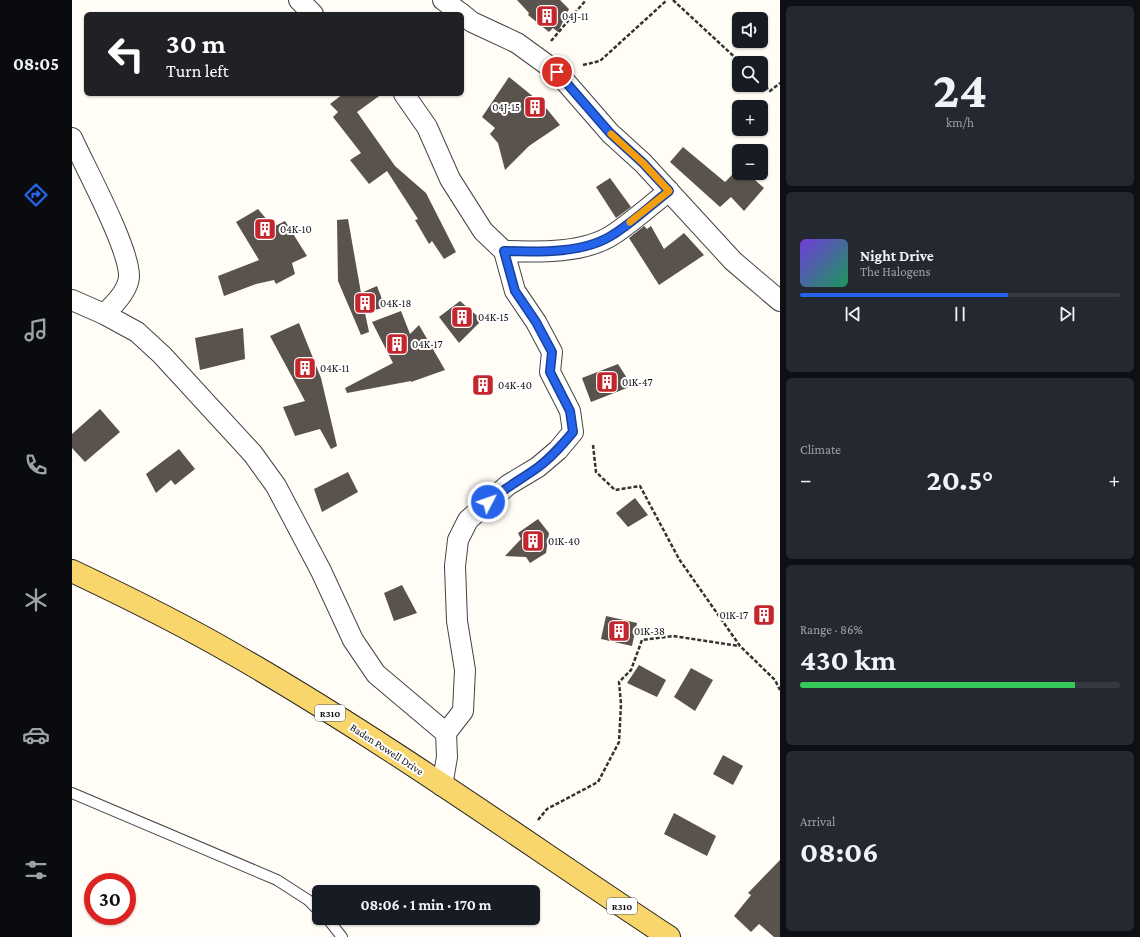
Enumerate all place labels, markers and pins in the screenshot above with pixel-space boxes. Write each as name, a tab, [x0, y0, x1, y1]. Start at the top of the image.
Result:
building icon: 04J-11	[534, 3, 560, 29]
place label: 04J-11	[562, 10, 589, 23]
pin	[540, 55, 574, 89]
building icon: 04J-15	[522, 94, 548, 120]
place label: 04J-15	[492, 101, 520, 114]
building icon: 04K-10	[252, 216, 278, 242]
place label: 04K-10	[280, 223, 312, 235]
building icon: 04K-18	[352, 290, 378, 316]
place label: 04K-18	[380, 297, 411, 309]
building icon: 04K-15	[449, 304, 475, 330]
place label: 04K-15	[478, 311, 509, 323]
building icon: 04K-17	[384, 331, 410, 357]
place label: 04K-17	[412, 338, 443, 350]
building icon: 04K-11	[292, 355, 318, 381]
place label: 04K-11	[320, 362, 349, 374]
building icon: 01K-47	[594, 369, 620, 395]
building icon: 04K-40	[470, 372, 496, 398]
place label: 01K-47	[622, 376, 653, 388]
place label: 04K-40	[498, 379, 532, 391]
building icon: 01K-40	[520, 528, 546, 554]
place label: 01K-40	[548, 535, 580, 547]
building icon: 01K-17	[751, 602, 777, 628]
place label: 01K-17	[719, 609, 748, 621]
building icon: 01K-38	[606, 618, 632, 644]
place label: 01K-38	[634, 625, 665, 637]

